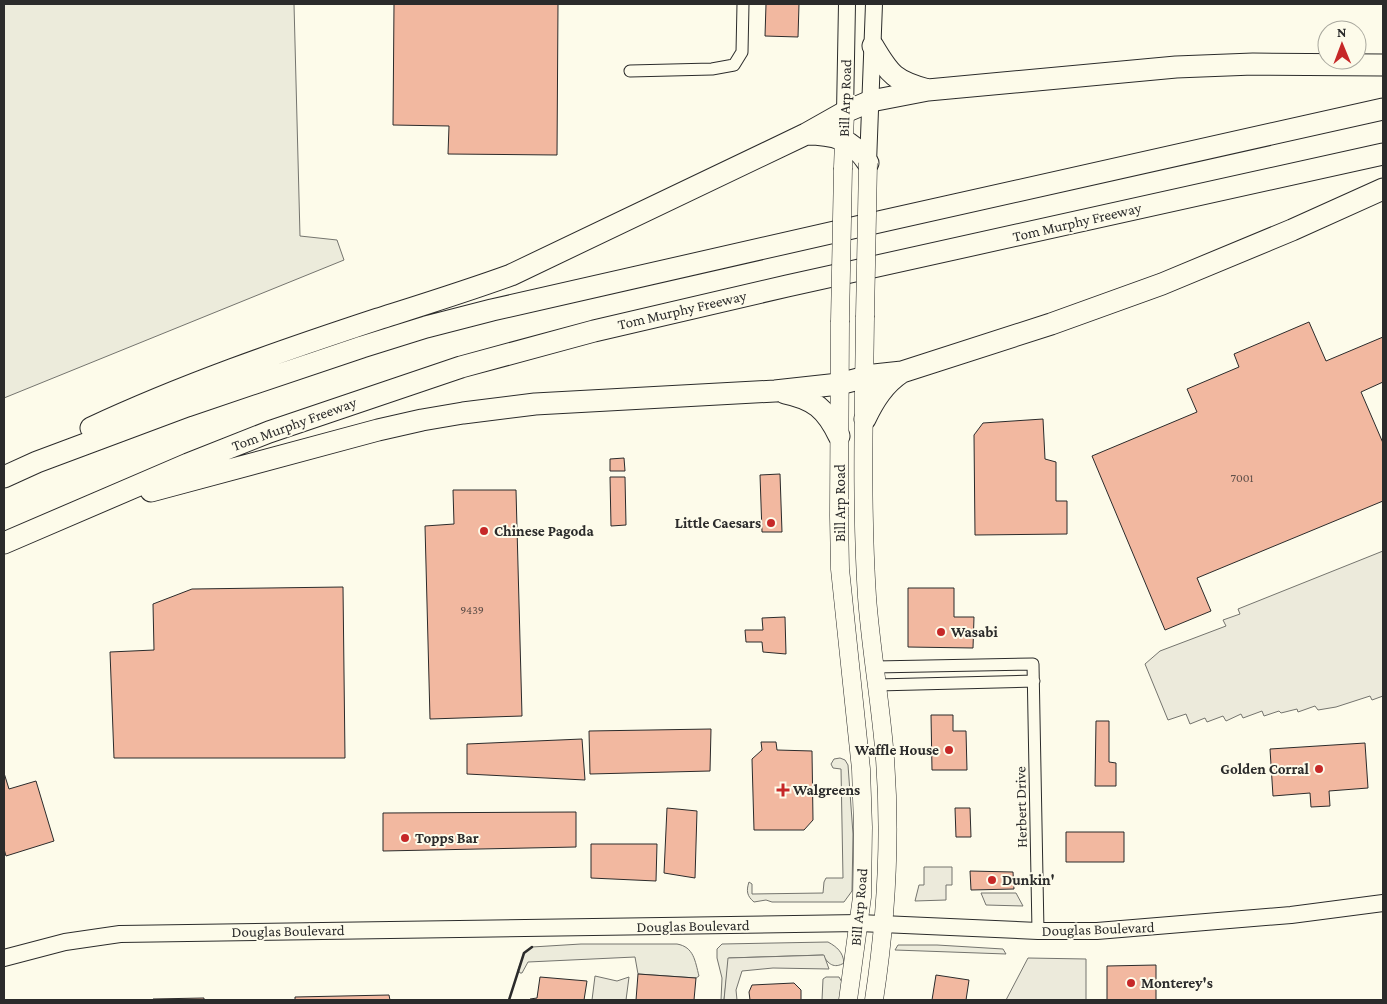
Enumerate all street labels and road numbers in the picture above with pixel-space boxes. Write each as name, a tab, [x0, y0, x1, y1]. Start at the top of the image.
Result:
street label: Bill Arp Road	[836, 59, 855, 137]
street label: Tom Murphy Freeway	[1011, 199, 1143, 246]
street label: Tom Murphy Freeway	[616, 287, 748, 334]
street label: Tom Murphy Freeway	[230, 394, 359, 455]
street label: Bill Arp Road	[832, 464, 849, 542]
street label: Herbert Drive	[1012, 766, 1030, 848]
street label: Bill Arp Road	[848, 867, 871, 947]
street label: Douglas Boulevard	[636, 917, 750, 936]
street label: Douglas Boulevard	[1041, 919, 1155, 940]
street label: Douglas Boulevard	[231, 922, 345, 941]

